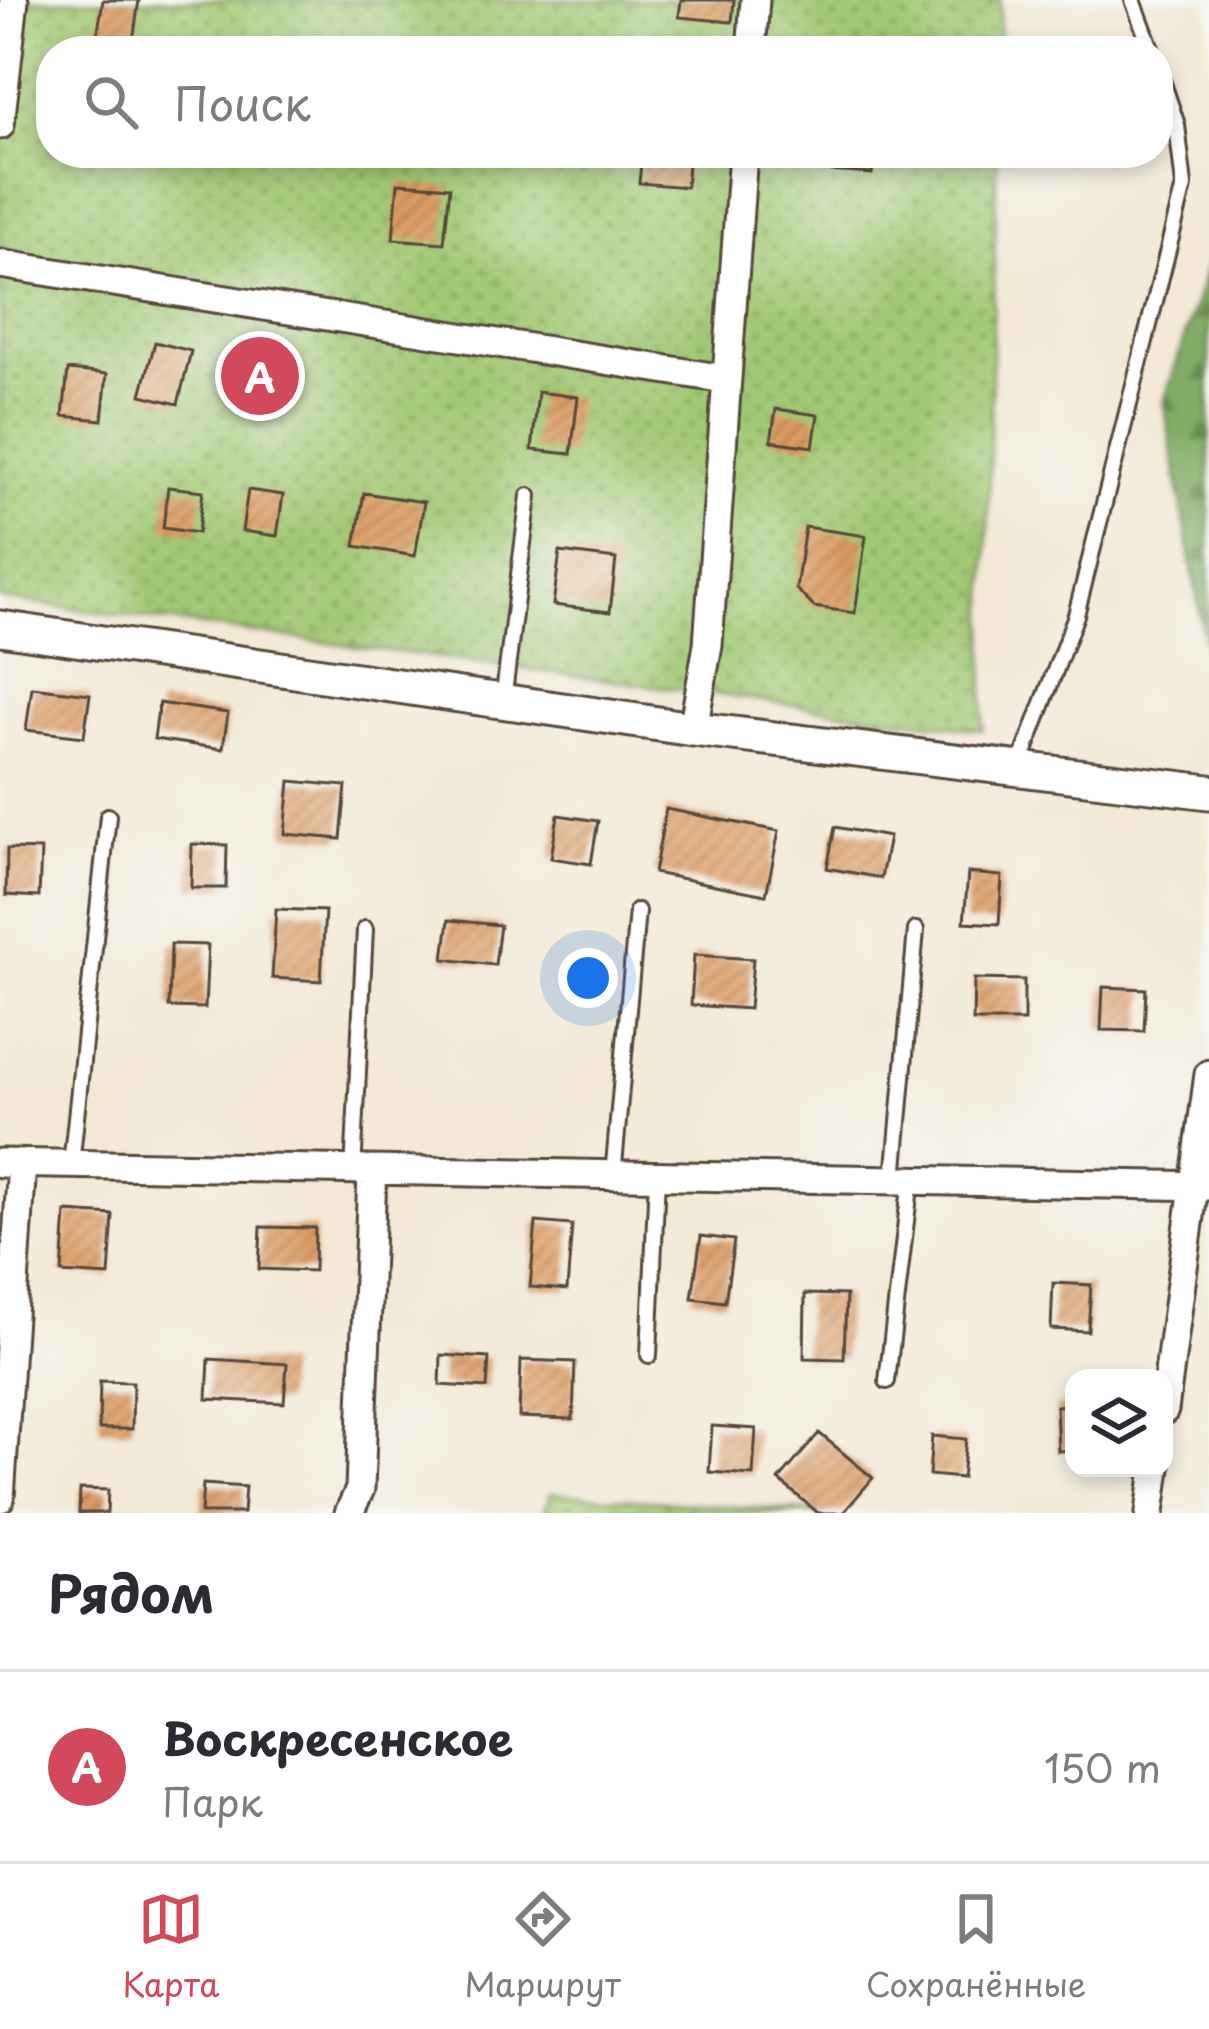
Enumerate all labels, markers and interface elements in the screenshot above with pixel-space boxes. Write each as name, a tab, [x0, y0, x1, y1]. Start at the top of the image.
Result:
search box	[36, 36, 1173, 168]
text: Поиск	[174, 68, 311, 136]
icon: search	[78, 69, 144, 135]
pin: A	[221, 331, 299, 421]
your location	[558, 948, 618, 1008]
map controls	[1065, 1369, 1173, 1477]
button: layers	[1065, 1369, 1173, 1477]
text: Рядом	[48, 1553, 214, 1630]
text: Воскресенское	[162, 1703, 513, 1771]
text: A	[72, 1737, 102, 1796]
text: 150 m	[1044, 1737, 1161, 1796]
text: Парк	[162, 1771, 263, 1830]
tab: Карта	[123, 1886, 219, 2008]
tab: Маршрут	[465, 1886, 621, 2008]
tab: Сохранённые	[866, 1886, 1086, 2008]

